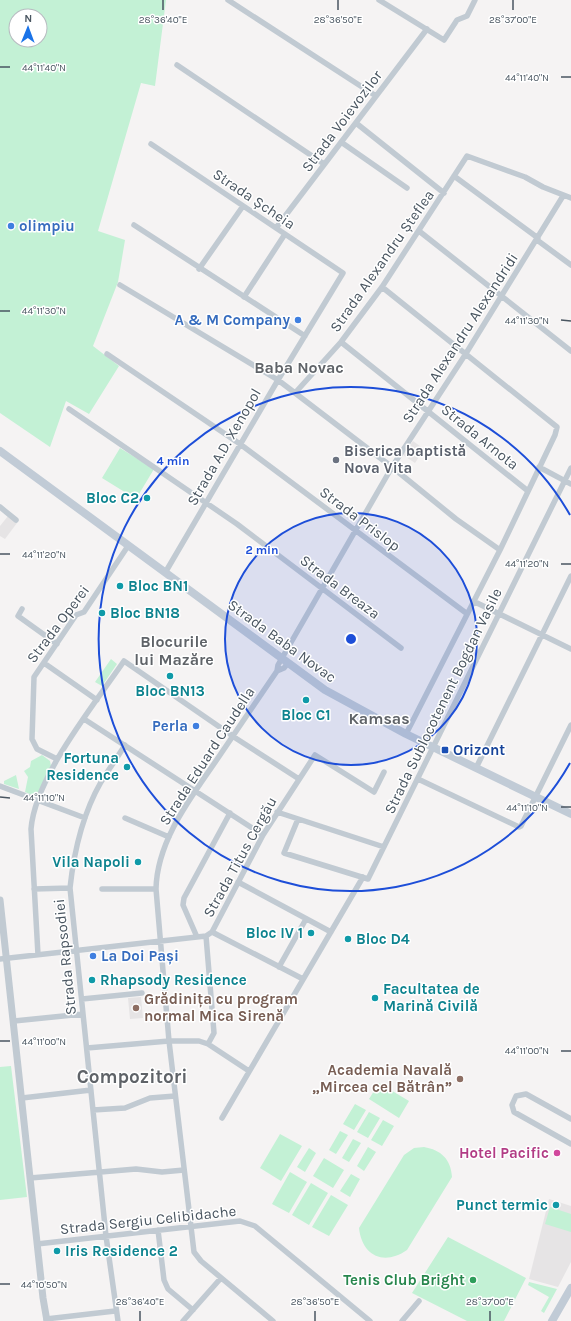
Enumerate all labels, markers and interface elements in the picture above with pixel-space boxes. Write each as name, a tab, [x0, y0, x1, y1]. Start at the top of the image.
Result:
north arrow	[8, 8, 48, 48]
text: N	[24, 12, 32, 25]
text: 28°36'40"E	[139, 14, 187, 26]
text: 28°36'50"E	[314, 14, 362, 26]
text: 28°37'00"E	[489, 14, 537, 26]
text: 44°11'40"N	[22, 62, 66, 74]
street label: Strada Voievozilor	[298, 66, 386, 175]
text: 44°11'40"N	[505, 72, 549, 84]
street label: Strada Șcheia	[209, 165, 299, 233]
street label: Strada Alexandru Șteflea	[326, 187, 438, 335]
place label: olimpiu	[19, 217, 75, 235]
marker: olimpiu	[6, 221, 16, 231]
street label: Strada Alexandru Alexandridi	[398, 250, 522, 426]
text: 44°11'30"N	[22, 305, 66, 317]
place label: A & M Company	[175, 311, 290, 329]
marker: A & M Company	[293, 315, 303, 325]
text: 44°11'30"N	[505, 315, 549, 327]
district label: Baba Novac	[254, 358, 344, 377]
street label: Strada A.D. Xenopol	[183, 385, 265, 509]
street label: Strada Arnota	[438, 400, 522, 474]
place label: Biserica baptistă Nova Vita	[344, 442, 466, 477]
text: 4 min	[157, 454, 189, 468]
marker: Biserica baptistă Nova Vita	[331, 455, 341, 465]
street label: Strada Prislop	[316, 483, 404, 555]
place label: Bloc C2	[86, 489, 139, 507]
marker: Bloc C2	[142, 493, 152, 503]
text: 2 min	[245, 543, 279, 557]
text: 44°11'20"N	[22, 549, 66, 561]
street label: Strada Breaza	[297, 551, 383, 623]
text: 44°11'20"N	[505, 558, 549, 570]
place label: Bloc BN1	[128, 577, 188, 595]
marker: Bloc BN1	[115, 581, 125, 591]
street label: Strada Operei	[23, 582, 93, 666]
street label: Strada Sublocotenent Bogdan Vasile	[380, 585, 506, 817]
street label: Strada Baba Novac	[224, 596, 340, 686]
place label: Bloc BN18	[110, 604, 180, 622]
marker: Bloc BN18	[97, 608, 107, 618]
district label: Blocurile lui Mazăre	[134, 632, 214, 669]
centre of rings	[344, 632, 358, 646]
marker: Bloc BN13	[165, 671, 175, 681]
place label: Bloc BN13	[135, 682, 205, 700]
street label: Strada Eduard Caudella	[155, 683, 259, 829]
marker: Bloc C1	[301, 695, 311, 705]
place label: Bloc C1	[281, 706, 331, 724]
district label: Kamsas	[348, 709, 410, 728]
place label: Perla	[152, 717, 188, 735]
marker: Perla	[191, 721, 201, 731]
place label: Orizont	[453, 741, 505, 759]
marker: Orizont	[440, 745, 450, 755]
place label: Fortuna Residence	[46, 749, 119, 784]
marker: Fortuna Residence	[122, 762, 132, 772]
text: 44°11'10"N	[23, 792, 65, 804]
street label: Strada Titus Cergău	[199, 794, 281, 920]
text: 44°11'10"N	[506, 802, 548, 814]
place label: Vila Napoli	[52, 853, 130, 871]
marker: Vila Napoli	[133, 857, 143, 867]
street label: Strada Rapsodiei	[50, 898, 80, 1016]
place label: Bloc IV 1	[246, 924, 303, 942]
marker: Bloc IV 1	[306, 928, 316, 938]
place label: Bloc D4	[356, 930, 410, 948]
marker: Bloc D4	[343, 934, 353, 944]
place label: La Doi Pași	[101, 947, 179, 965]
marker: La Doi Pași	[88, 951, 98, 961]
place label: Rhapsody Residence	[100, 971, 247, 989]
marker: Rhapsody Residence	[87, 975, 97, 985]
place label: Facultatea de Marină Civilă	[383, 980, 480, 1015]
place label: Grădinița cu program normal Mica Sirenă	[144, 990, 298, 1025]
marker: Facultatea de Marină Civilă	[370, 993, 380, 1003]
marker: Grădinița cu program normal Mica Sirenă	[131, 1003, 141, 1013]
text: 44°11'00"N	[22, 1036, 66, 1048]
text: 44°11'00"N	[505, 1045, 549, 1057]
place label: Academia Navală „Mircea cel Bătrân”	[312, 1061, 452, 1096]
district label: Compozitori	[77, 1066, 187, 1088]
marker: Academia Navală „Mircea cel Bătrân”	[455, 1074, 465, 1084]
place label: Hotel Pacific	[459, 1144, 549, 1162]
marker: Hotel Pacific	[552, 1148, 562, 1158]
place label: Punct termic	[456, 1196, 548, 1214]
marker: Punct termic	[551, 1200, 561, 1210]
street label: Strada Sergiu Celibidache	[59, 1202, 237, 1238]
place label: Iris Residence 2	[65, 1242, 178, 1260]
marker: Iris Residence 2	[52, 1246, 62, 1256]
place label: Tenis Club Bright	[343, 1271, 465, 1289]
marker: Tenis Club Bright	[468, 1275, 478, 1285]
text: 44°10'50"N	[21, 1279, 67, 1291]
text: 28°36'40"E	[116, 1296, 164, 1308]
text: 28°36'50"E	[291, 1296, 339, 1308]
text: 28°37'00"E	[466, 1296, 514, 1308]

